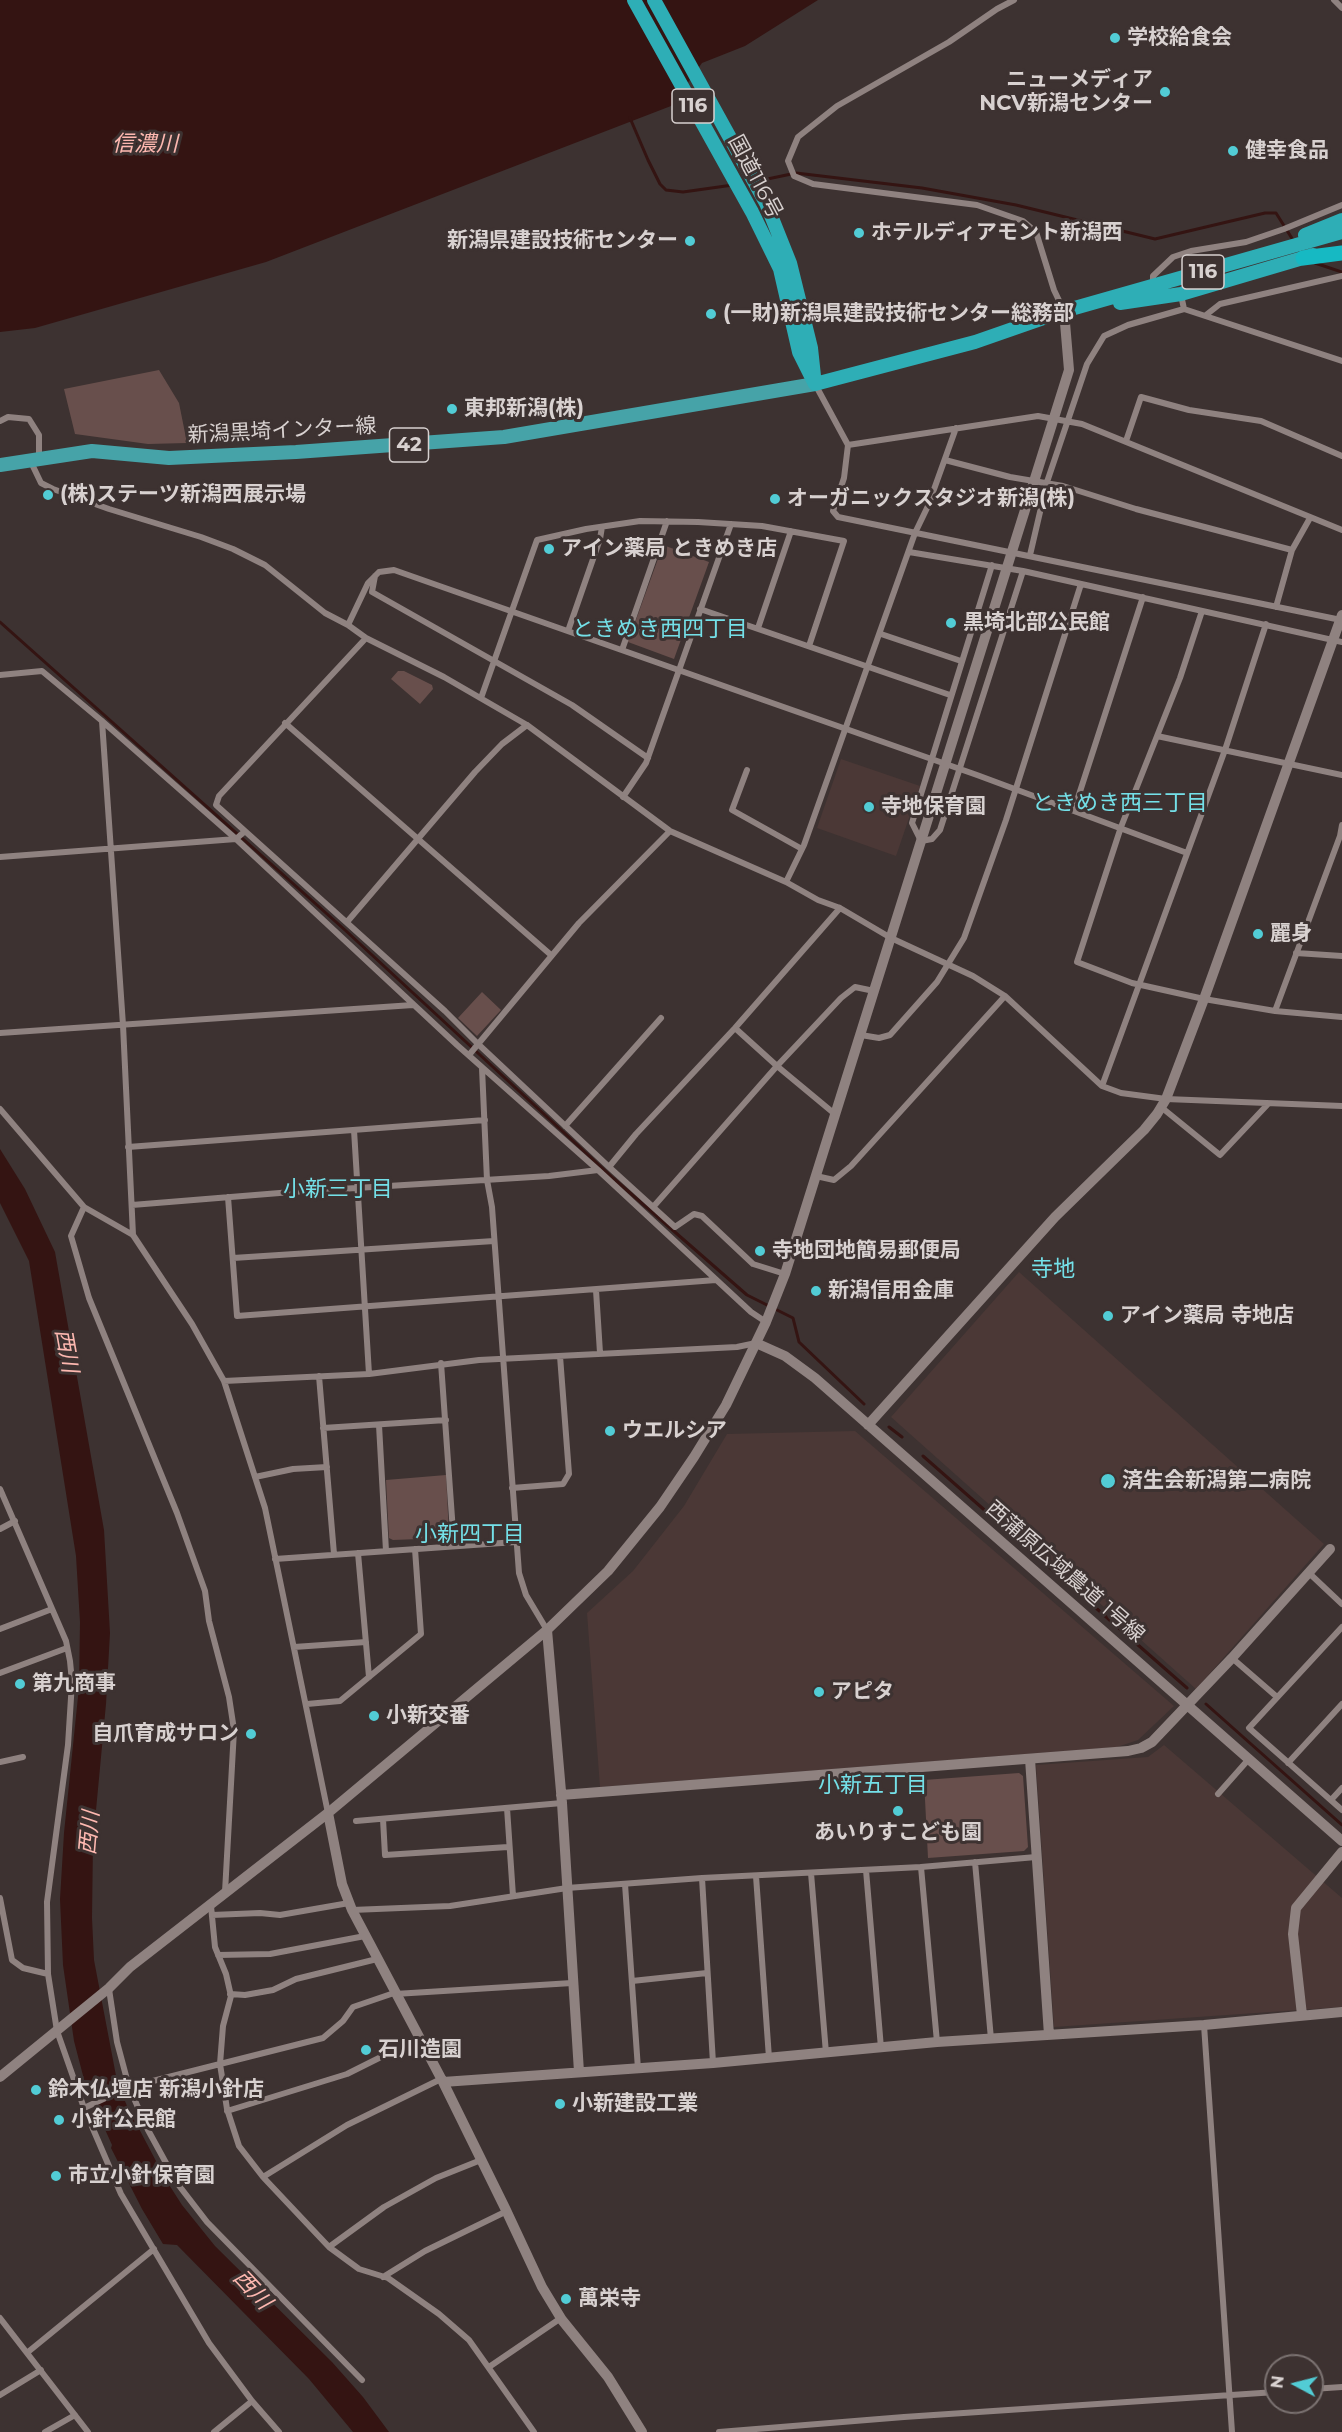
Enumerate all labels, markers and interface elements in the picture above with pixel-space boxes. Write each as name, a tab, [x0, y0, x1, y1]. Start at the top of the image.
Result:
place label: 学校給食会	[1127, 25, 1232, 51]
marker: 学校給食会	[1108, 31, 1122, 45]
place label: ニューメディア NCV新潟センター	[979, 67, 1153, 117]
marker: ニューメディア NCV新潟センター	[1158, 85, 1172, 99]
road number: 116	[672, 89, 714, 123]
street label: 国道116号	[723, 131, 787, 223]
water label: 信濃川	[112, 132, 178, 158]
place label: 健幸食品	[1245, 138, 1329, 164]
marker: 健幸食品	[1226, 144, 1240, 158]
place label: ホテルディアモント新潟西	[871, 220, 1123, 246]
marker: ホテルディアモント新潟西	[852, 226, 866, 240]
place label: 新潟県建設技術センター	[447, 228, 678, 254]
marker: 新潟県建設技術センター	[683, 234, 697, 248]
road number: 116	[1182, 255, 1224, 289]
place label: (一財)新潟県建設技術センター総務部	[723, 301, 1074, 327]
marker: (一財)新潟県建設技術センター総務部	[704, 307, 718, 321]
place label: 東邦新潟(株)	[464, 396, 584, 422]
marker: 東邦新潟(株)	[445, 402, 459, 416]
street label: 新潟黒埼インター線	[187, 413, 377, 449]
road number: 42	[390, 428, 428, 462]
place label: (株)ステーツ新潟西展示場	[60, 482, 306, 508]
place label: オーガニックスタジオ新潟(株)	[787, 486, 1075, 512]
marker: (株)ステーツ新潟西展示場	[41, 488, 55, 502]
marker: オーガニックスタジオ新潟(株)	[768, 492, 782, 506]
place label: アイン薬局 ときめき店	[561, 536, 777, 562]
marker: アイン薬局 ときめき店	[542, 542, 556, 556]
place label: 黒埼北部公民館	[963, 610, 1110, 636]
marker: 黒埼北部公民館	[944, 616, 958, 630]
district label: ときめき西四丁目	[572, 617, 748, 643]
district label: ときめき西三丁目	[1032, 791, 1208, 817]
place label: 寺地保育園	[881, 794, 986, 820]
marker: 寺地保育園	[862, 800, 876, 814]
place label: 麗身	[1270, 921, 1312, 947]
marker: 麗身	[1251, 927, 1265, 941]
district label: 小新三丁目	[283, 1177, 393, 1203]
place label: 寺地団地簡易郵便局	[772, 1238, 961, 1264]
marker: 寺地団地簡易郵便局	[753, 1244, 767, 1258]
district label: 寺地	[1031, 1257, 1075, 1283]
place label: 新潟信用金庫	[828, 1278, 954, 1304]
marker: 新潟信用金庫	[809, 1284, 823, 1298]
place label: アイン薬局 寺地店	[1120, 1303, 1294, 1329]
marker: アイン薬局 寺地店	[1101, 1309, 1115, 1323]
water label: 西川	[49, 1327, 83, 1375]
place label: ウエルシア	[622, 1418, 727, 1444]
marker: ウエルシア	[603, 1424, 617, 1438]
place label: 済生会新潟第二病院	[1122, 1468, 1311, 1494]
marker: 済生会新潟第二病院	[1099, 1472, 1117, 1490]
street label: 西蒲原広域農道 1号線	[980, 1496, 1150, 1648]
district label: 小新四丁目	[415, 1522, 525, 1548]
place label: 第九商事	[32, 1671, 116, 1697]
marker: 第九商事	[13, 1677, 27, 1691]
place label: アピタ	[831, 1679, 894, 1705]
marker: アピタ	[812, 1685, 826, 1699]
place label: 小新交番	[386, 1703, 470, 1729]
marker: 小新交番	[367, 1709, 381, 1723]
place label: 自爪育成サロン	[92, 1721, 239, 1747]
marker: 自爪育成サロン	[244, 1727, 258, 1741]
district label: 小新五丁目	[818, 1773, 928, 1799]
marker: あいりすこども園	[891, 1804, 905, 1818]
water label: 西川	[75, 1810, 105, 1856]
place label: あいりすこども園	[814, 1820, 982, 1846]
place label: 石川造園	[378, 2037, 462, 2063]
marker: 石川造園	[359, 2043, 373, 2057]
place label: 鈴木仏壇店 新潟小針店	[48, 2077, 264, 2103]
marker: 鈴木仏壇店 新潟小針店	[29, 2083, 43, 2097]
place label: 小新建設工業	[572, 2091, 698, 2117]
marker: 小新建設工業	[553, 2097, 567, 2111]
place label: 小針公民館	[71, 2107, 176, 2133]
marker: 小針公民館	[52, 2113, 66, 2127]
place label: 市立小針保育園	[68, 2163, 215, 2189]
marker: 市立小針保育園	[49, 2169, 63, 2183]
water label: 西川	[227, 2265, 277, 2315]
place label: 萬栄寺	[578, 2286, 641, 2312]
marker: 萬栄寺	[559, 2292, 573, 2306]
north arrow	[1264, 2354, 1324, 2414]
text: N	[1267, 2374, 1288, 2390]

